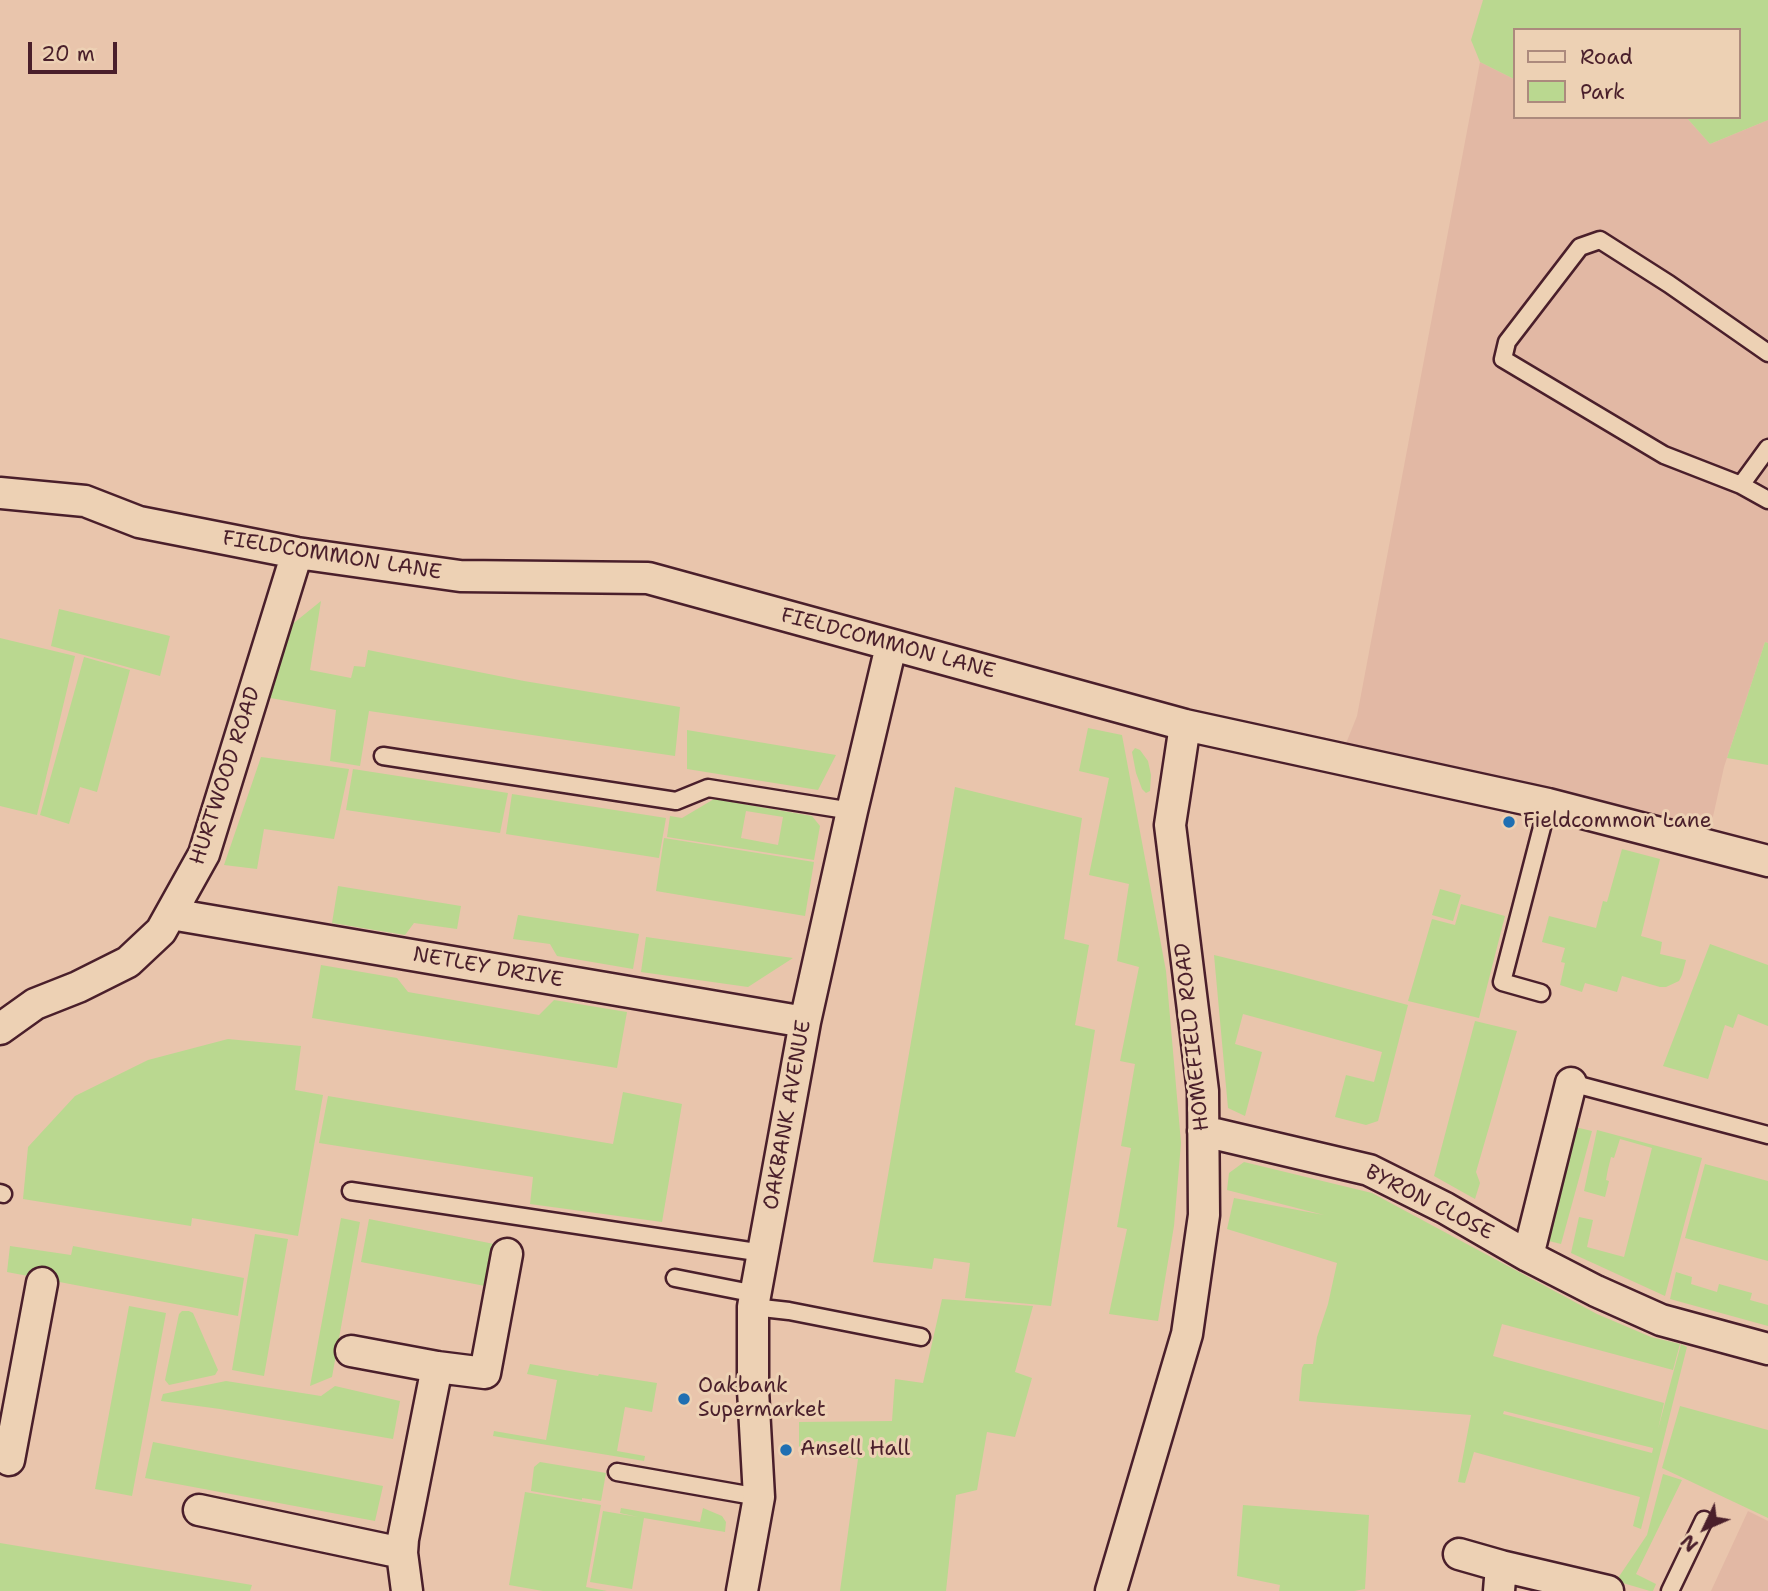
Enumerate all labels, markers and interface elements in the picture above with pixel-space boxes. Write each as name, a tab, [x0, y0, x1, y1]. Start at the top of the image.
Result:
scale bar	[32, 28, 121, 72]
legend	[1512, 28, 1740, 119]
text: 20 m	[41, 40, 95, 68]
text: Road	[1580, 43, 1633, 71]
text: Park	[1580, 78, 1625, 106]
street label: FIELDCOMMON LANE	[221, 526, 443, 586]
street label: FIELDCOMMON LANE	[778, 603, 998, 685]
street label: HURTWOOD ROAD	[185, 684, 267, 868]
place label: Fieldcommon Lane	[1523, 809, 1712, 835]
marker: Fieldcommon Lane	[1501, 814, 1517, 830]
street label: NETLEY DRIVE	[411, 942, 565, 994]
street label: HOMEFIELD ROAD	[1171, 942, 1215, 1132]
street label: OAKBANK AVENUE	[759, 1018, 817, 1212]
street label: BYRON CLOSE	[1361, 1160, 1497, 1246]
place label: Oakbank Supermarket	[698, 1374, 826, 1424]
marker: Oakbank Supermarket	[676, 1391, 692, 1407]
place label: Ansell Hall	[800, 1437, 910, 1463]
marker: Ansell Hall	[778, 1442, 794, 1458]
north arrow	[1670, 1493, 1740, 1563]
text: N	[1675, 1529, 1704, 1557]

